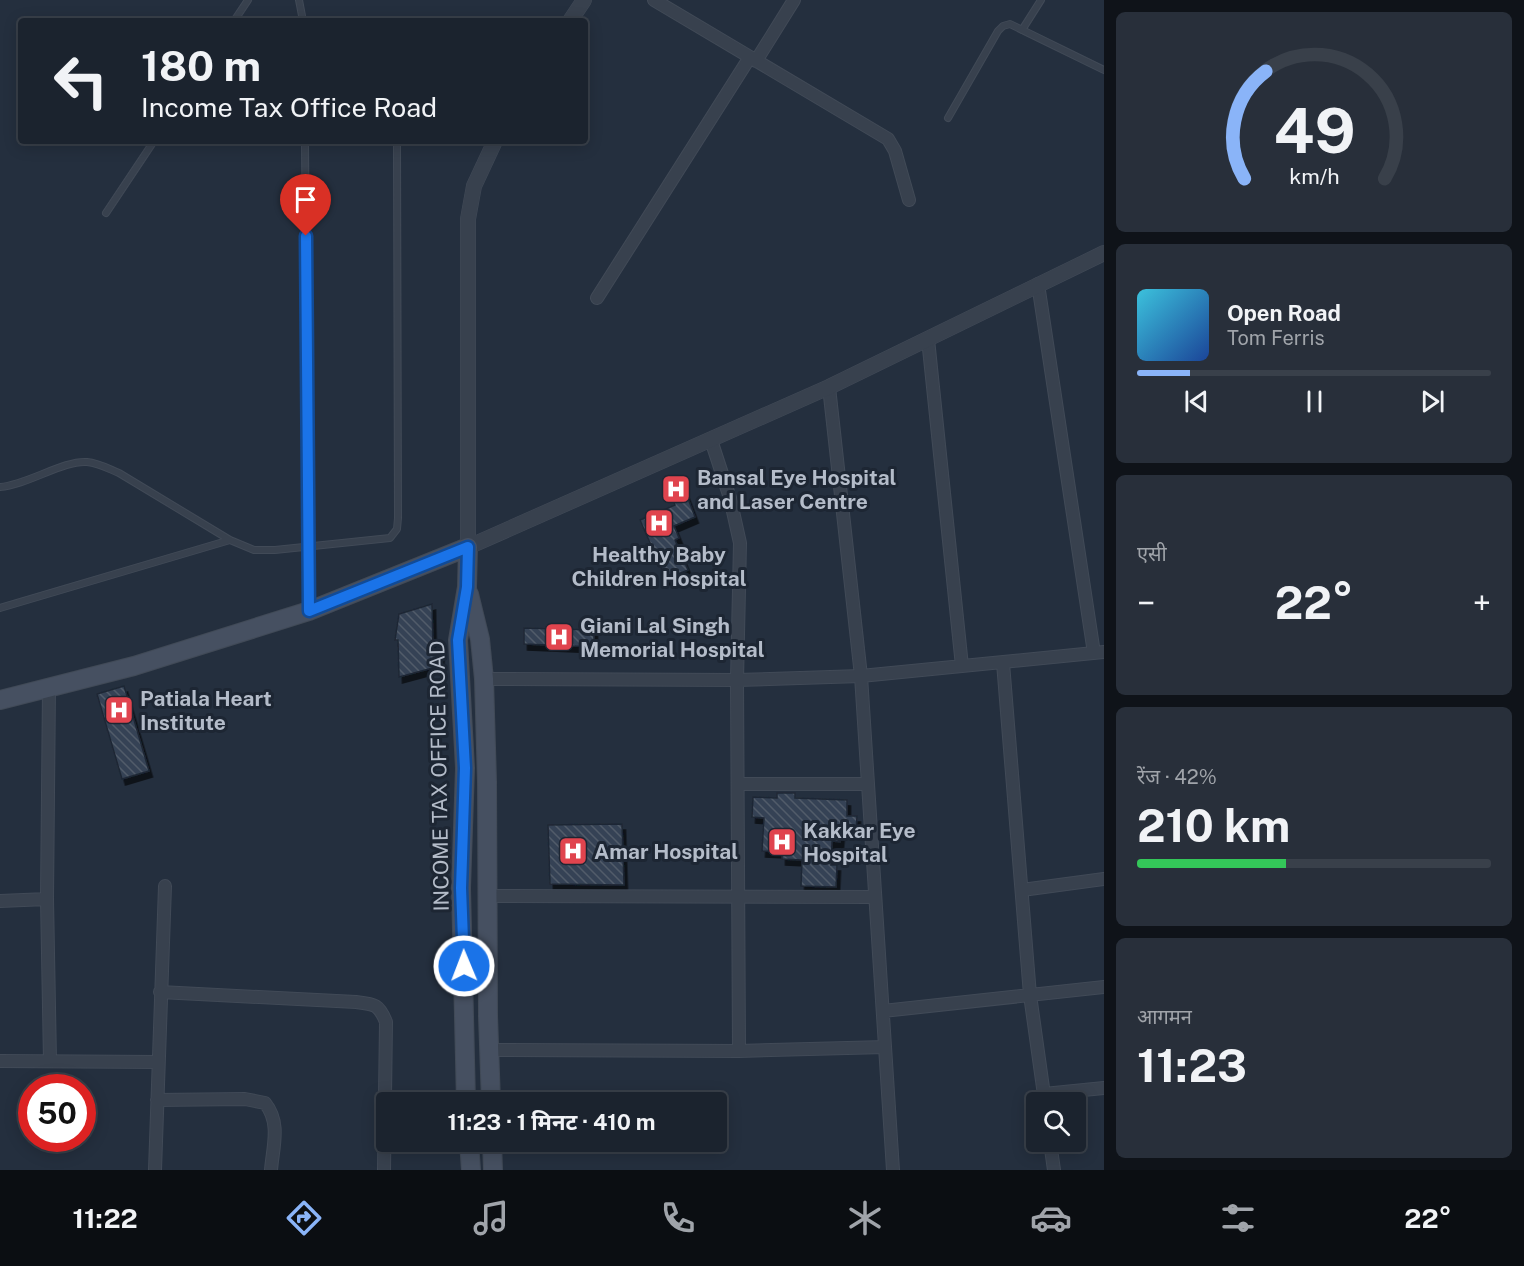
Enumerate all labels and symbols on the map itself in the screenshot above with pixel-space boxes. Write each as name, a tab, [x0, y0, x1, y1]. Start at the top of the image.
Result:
pin	[280, 174, 331, 236]
place label: Bansal Eye Hospital and Laser Centre	[697, 465, 897, 514]
hospital icon: Bansal Eye Hospital and Laser Centre	[660, 473, 692, 505]
hospital icon: Healthy Baby Children Hospital	[643, 507, 675, 539]
place label: Healthy Baby Children Hospital	[571, 542, 747, 591]
place label: Giani Lal Singh Memorial Hospital	[580, 613, 765, 662]
hospital icon: Giani Lal Singh Memorial Hospital	[543, 621, 575, 653]
street label: INCOME TAX OFFICE ROAD	[424, 640, 454, 912]
place label: Patiala Heart Institute	[140, 686, 272, 735]
hospital icon: Patiala Heart Institute	[103, 694, 135, 726]
place label: Kakkar Eye Hospital	[803, 818, 916, 867]
hospital icon: Kakkar Eye Hospital	[766, 826, 798, 858]
hospital icon: Amar Hospital	[557, 835, 589, 867]
place label: Amar Hospital	[594, 839, 738, 864]
position arrow	[432, 934, 496, 998]
speed limit sign: 50	[18, 1074, 96, 1152]

